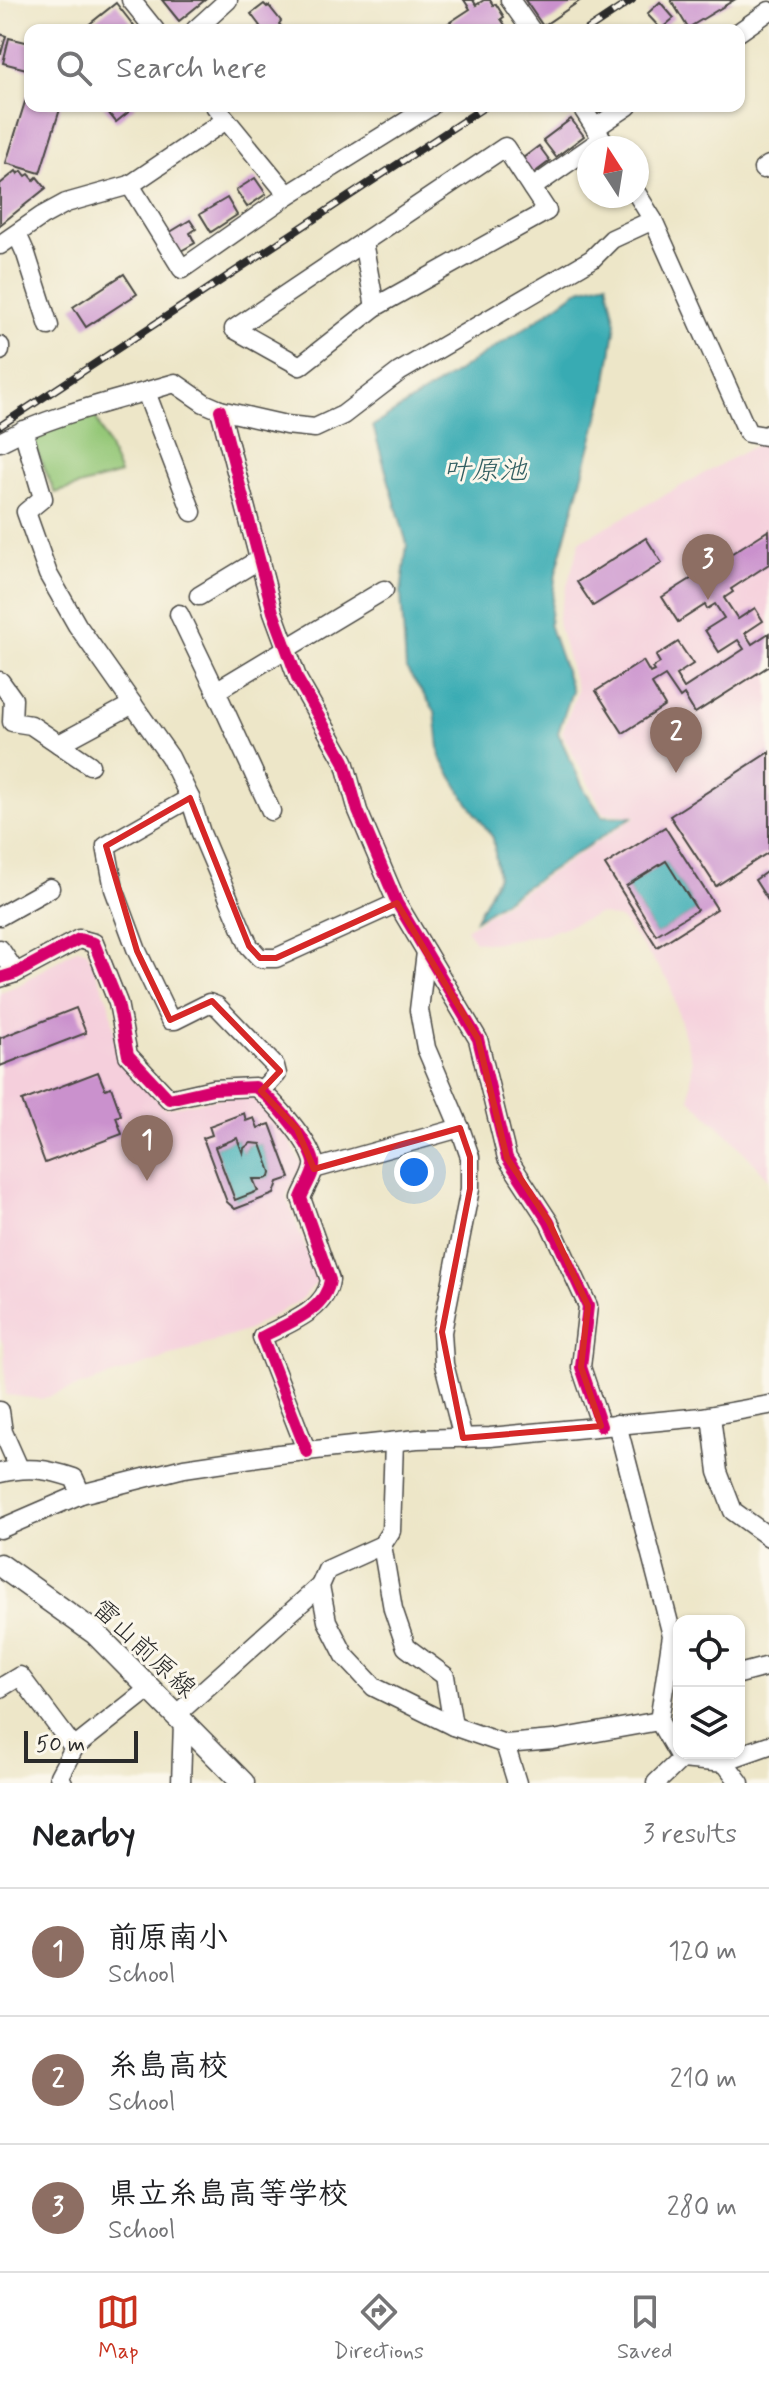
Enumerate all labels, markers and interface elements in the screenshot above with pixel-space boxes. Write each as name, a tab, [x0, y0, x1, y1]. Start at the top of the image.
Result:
search box	[24, 24, 745, 112]
icon: search	[52, 46, 96, 90]
text: Search here	[116, 49, 267, 88]
north arrow	[577, 136, 649, 208]
water label: 叶原池	[443, 453, 528, 490]
pin: 3	[682, 534, 734, 600]
pin: 2	[650, 707, 702, 773]
pin: 1	[121, 1115, 173, 1181]
your location	[394, 1152, 434, 1192]
street label: 雷山前原線	[84, 1593, 203, 1706]
map controls	[673, 1615, 745, 1759]
button: locate	[673, 1615, 745, 1687]
button: layers	[673, 1687, 745, 1759]
scale bar	[24, 1727, 138, 1763]
text: 50 m	[36, 1731, 85, 1759]
text: Nearby	[32, 1813, 136, 1858]
text: 3 results	[643, 1818, 737, 1852]
text: 前原南小	[108, 1919, 228, 1958]
text: 1	[52, 1935, 64, 1969]
text: 120 m	[668, 1935, 737, 1969]
text: School	[108, 1958, 175, 1992]
text: 糸島高校	[108, 2047, 228, 2086]
text: 2	[52, 2063, 64, 2097]
text: 210 m	[670, 2063, 737, 2097]
text: School	[108, 2086, 175, 2120]
text: 県立糸島高等学校	[108, 2175, 348, 2214]
text: 3	[52, 2191, 64, 2225]
text: 280 m	[667, 2191, 737, 2225]
text: School	[108, 2214, 175, 2248]
tab: Map	[96, 2290, 140, 2366]
tab: Directions	[333, 2290, 424, 2366]
tab: Saved	[617, 2290, 672, 2366]

